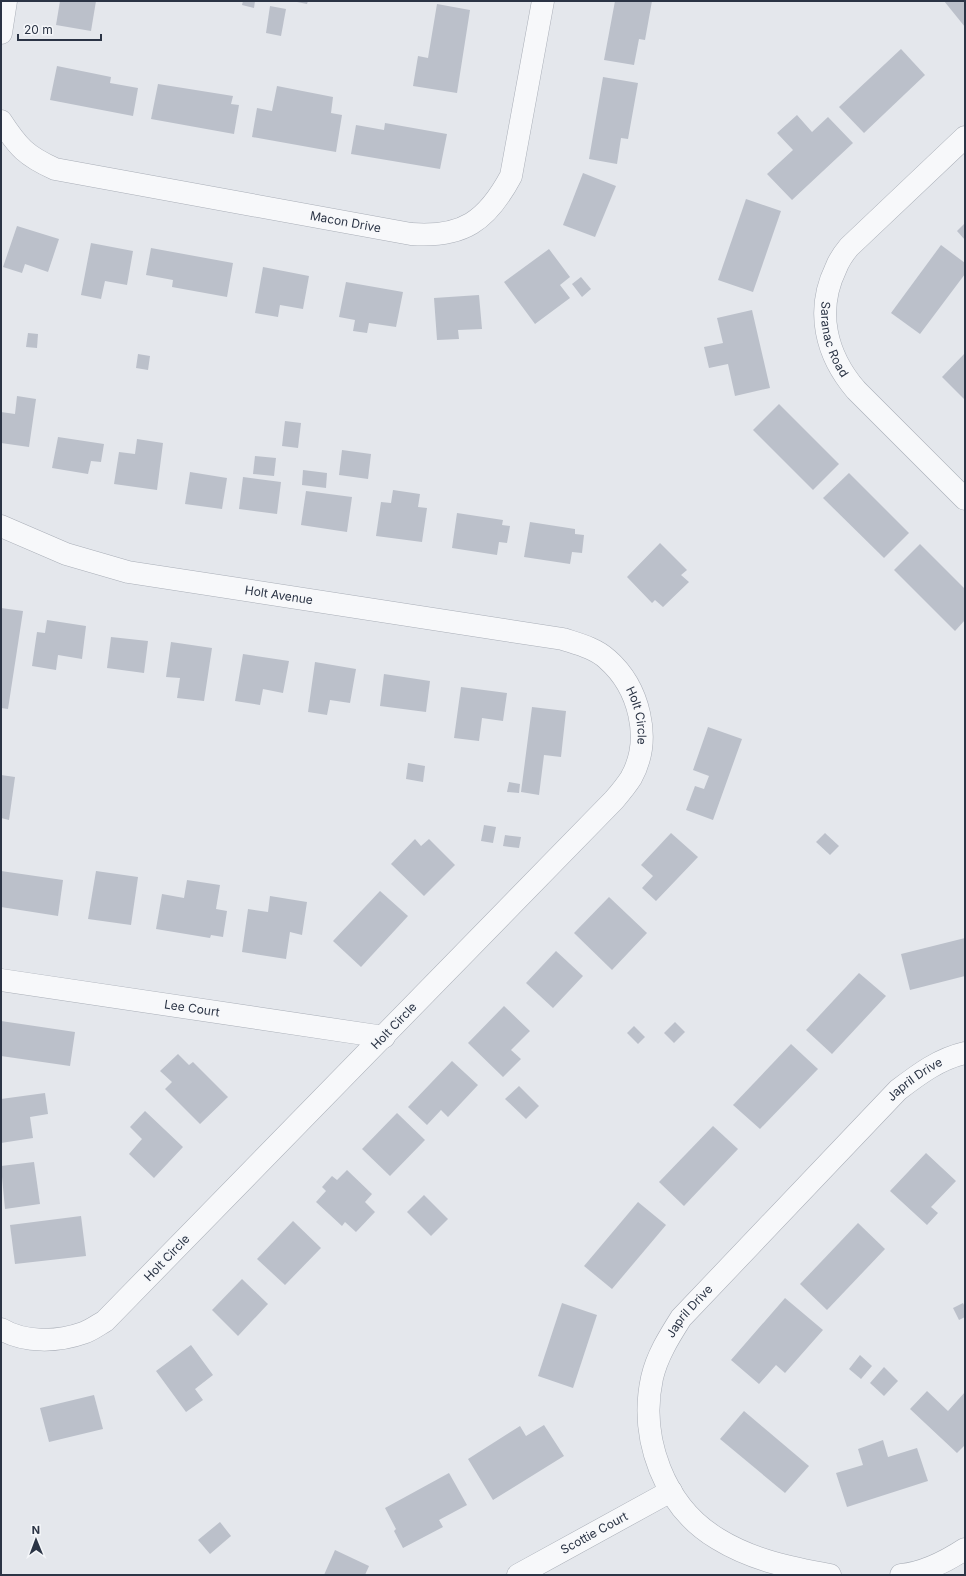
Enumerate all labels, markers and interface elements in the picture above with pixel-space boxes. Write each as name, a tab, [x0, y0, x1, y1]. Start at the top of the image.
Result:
scale bar	[18, 16, 101, 42]
text: 20 m	[24, 22, 53, 37]
street label: Macon Drive	[309, 208, 382, 235]
street label: Saranac Road	[818, 301, 852, 380]
street label: Holt Avenue	[244, 582, 314, 607]
street label: Holt Circle	[623, 684, 650, 745]
street label: Lee Court	[163, 996, 221, 1019]
street label: Holt Circle	[368, 999, 420, 1052]
street label: Japril Drive	[883, 1054, 945, 1104]
street label: Holt Circle	[141, 1231, 193, 1284]
street label: Japril Drive	[663, 1281, 716, 1340]
street label: Scottie Court	[558, 1508, 630, 1557]
north arrow	[16, 1520, 56, 1560]
text: N	[32, 1523, 40, 1537]

